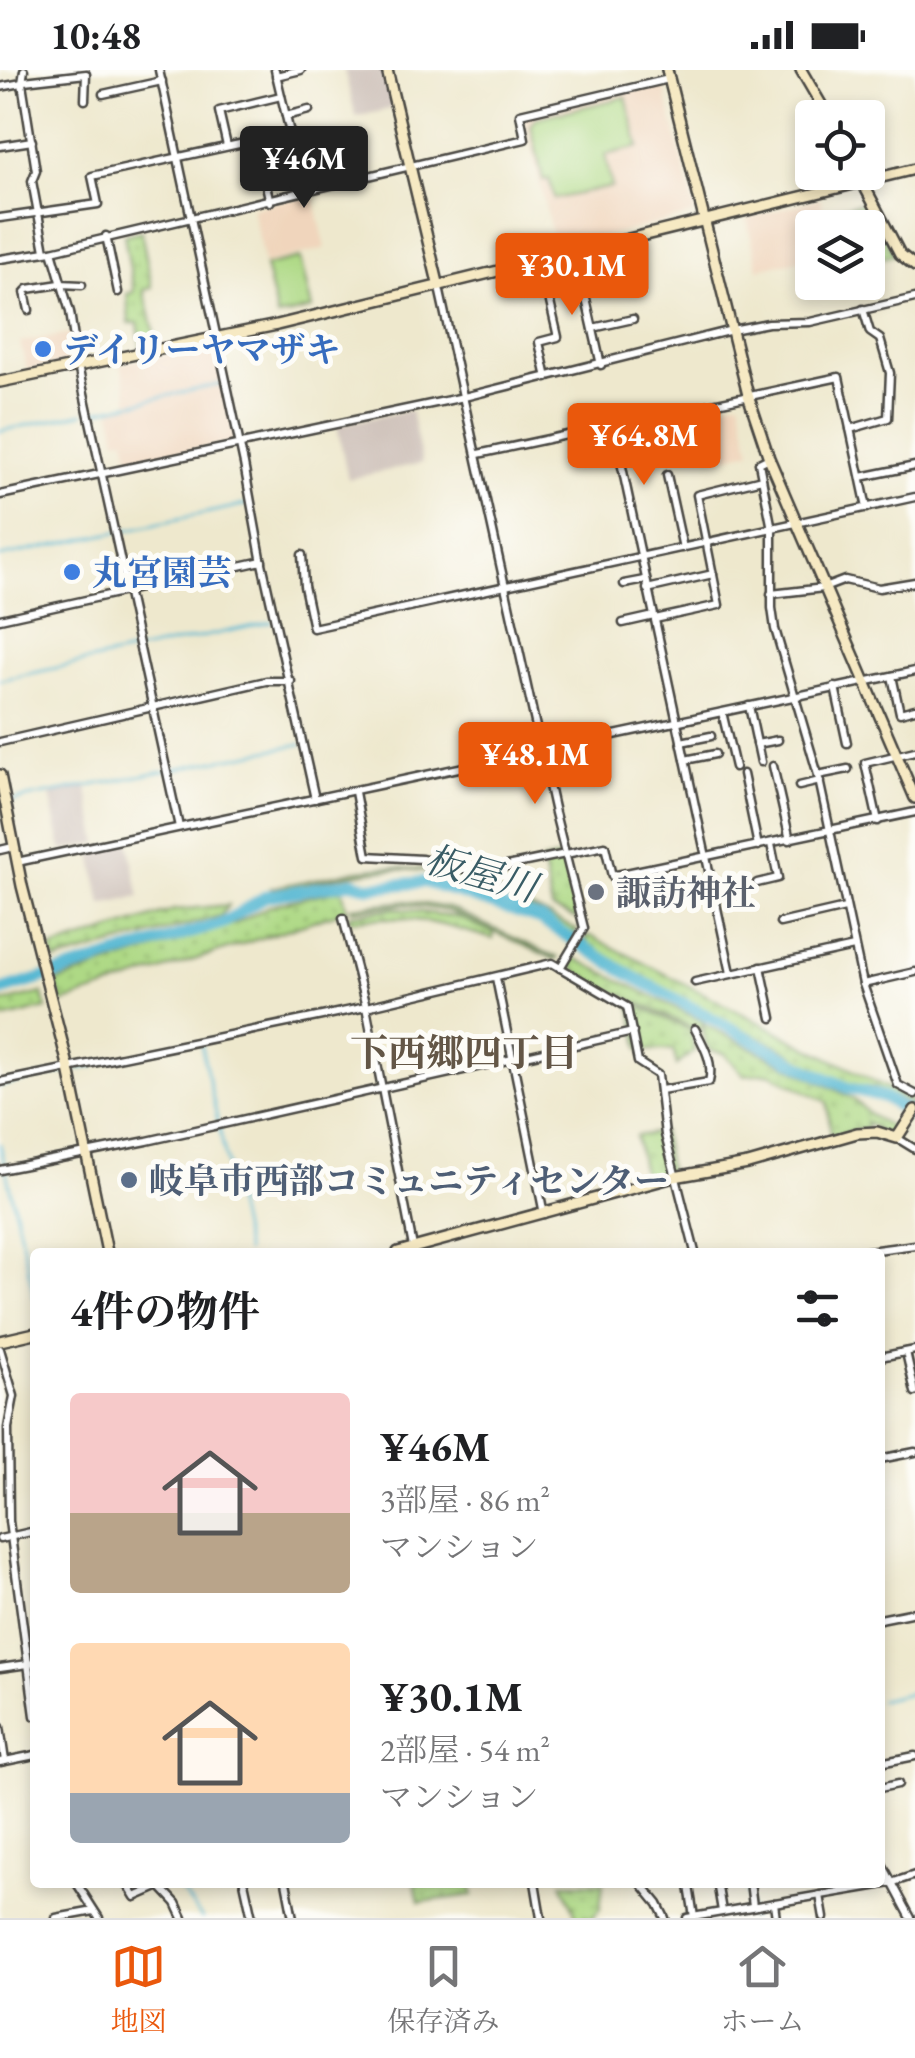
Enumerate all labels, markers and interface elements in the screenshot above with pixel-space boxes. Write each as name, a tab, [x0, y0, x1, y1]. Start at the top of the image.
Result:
text: 10:48	[50, 11, 141, 60]
map controls	[795, 100, 885, 300]
button: locate	[795, 100, 885, 190]
pin: ¥46M	[245, 126, 363, 211]
text: ¥46M	[262, 137, 346, 179]
button: layers	[795, 210, 885, 300]
pin: ¥30.1M	[491, 233, 653, 318]
text: ¥30.1M	[518, 244, 626, 286]
place label: デイリーヤマザキ	[63, 327, 341, 372]
marker: デイリーヤマザキ	[32, 338, 54, 360]
pin: ¥64.8M	[563, 403, 725, 488]
text: ¥64.8M	[590, 414, 698, 456]
place label: 丸宮園芸	[92, 550, 232, 595]
marker: 丸宮園芸	[61, 561, 83, 583]
pin: ¥48.1M	[454, 722, 616, 807]
text: ¥48.1M	[481, 733, 589, 775]
water label: 板屋川	[419, 834, 546, 913]
place label: 諏訪神社	[616, 870, 756, 915]
marker: 諏訪神社	[585, 881, 607, 903]
district label: 下西郷四丁目	[350, 1028, 578, 1077]
place label: 岐阜市西部コミュニティセンター	[149, 1158, 669, 1203]
marker: 岐阜市西部コミュニティセンター	[118, 1169, 140, 1191]
icon: filters	[790, 1281, 845, 1336]
text: 4件の物件	[70, 1284, 260, 1339]
text: ¥46M	[380, 1419, 490, 1474]
icon: home	[150, 1433, 270, 1553]
text: 3部屋 · 86 m²	[380, 1479, 550, 1521]
text: マンション	[380, 1526, 539, 1568]
text: ¥30.1M	[380, 1669, 523, 1724]
icon: home	[150, 1683, 270, 1803]
text: 2部屋 · 54 m²	[380, 1729, 550, 1771]
text: マンション	[380, 1776, 539, 1818]
tab: 地図	[110, 1939, 167, 2039]
tab: 保存済み	[387, 1939, 500, 2039]
tab: ホーム	[720, 1939, 805, 2039]

